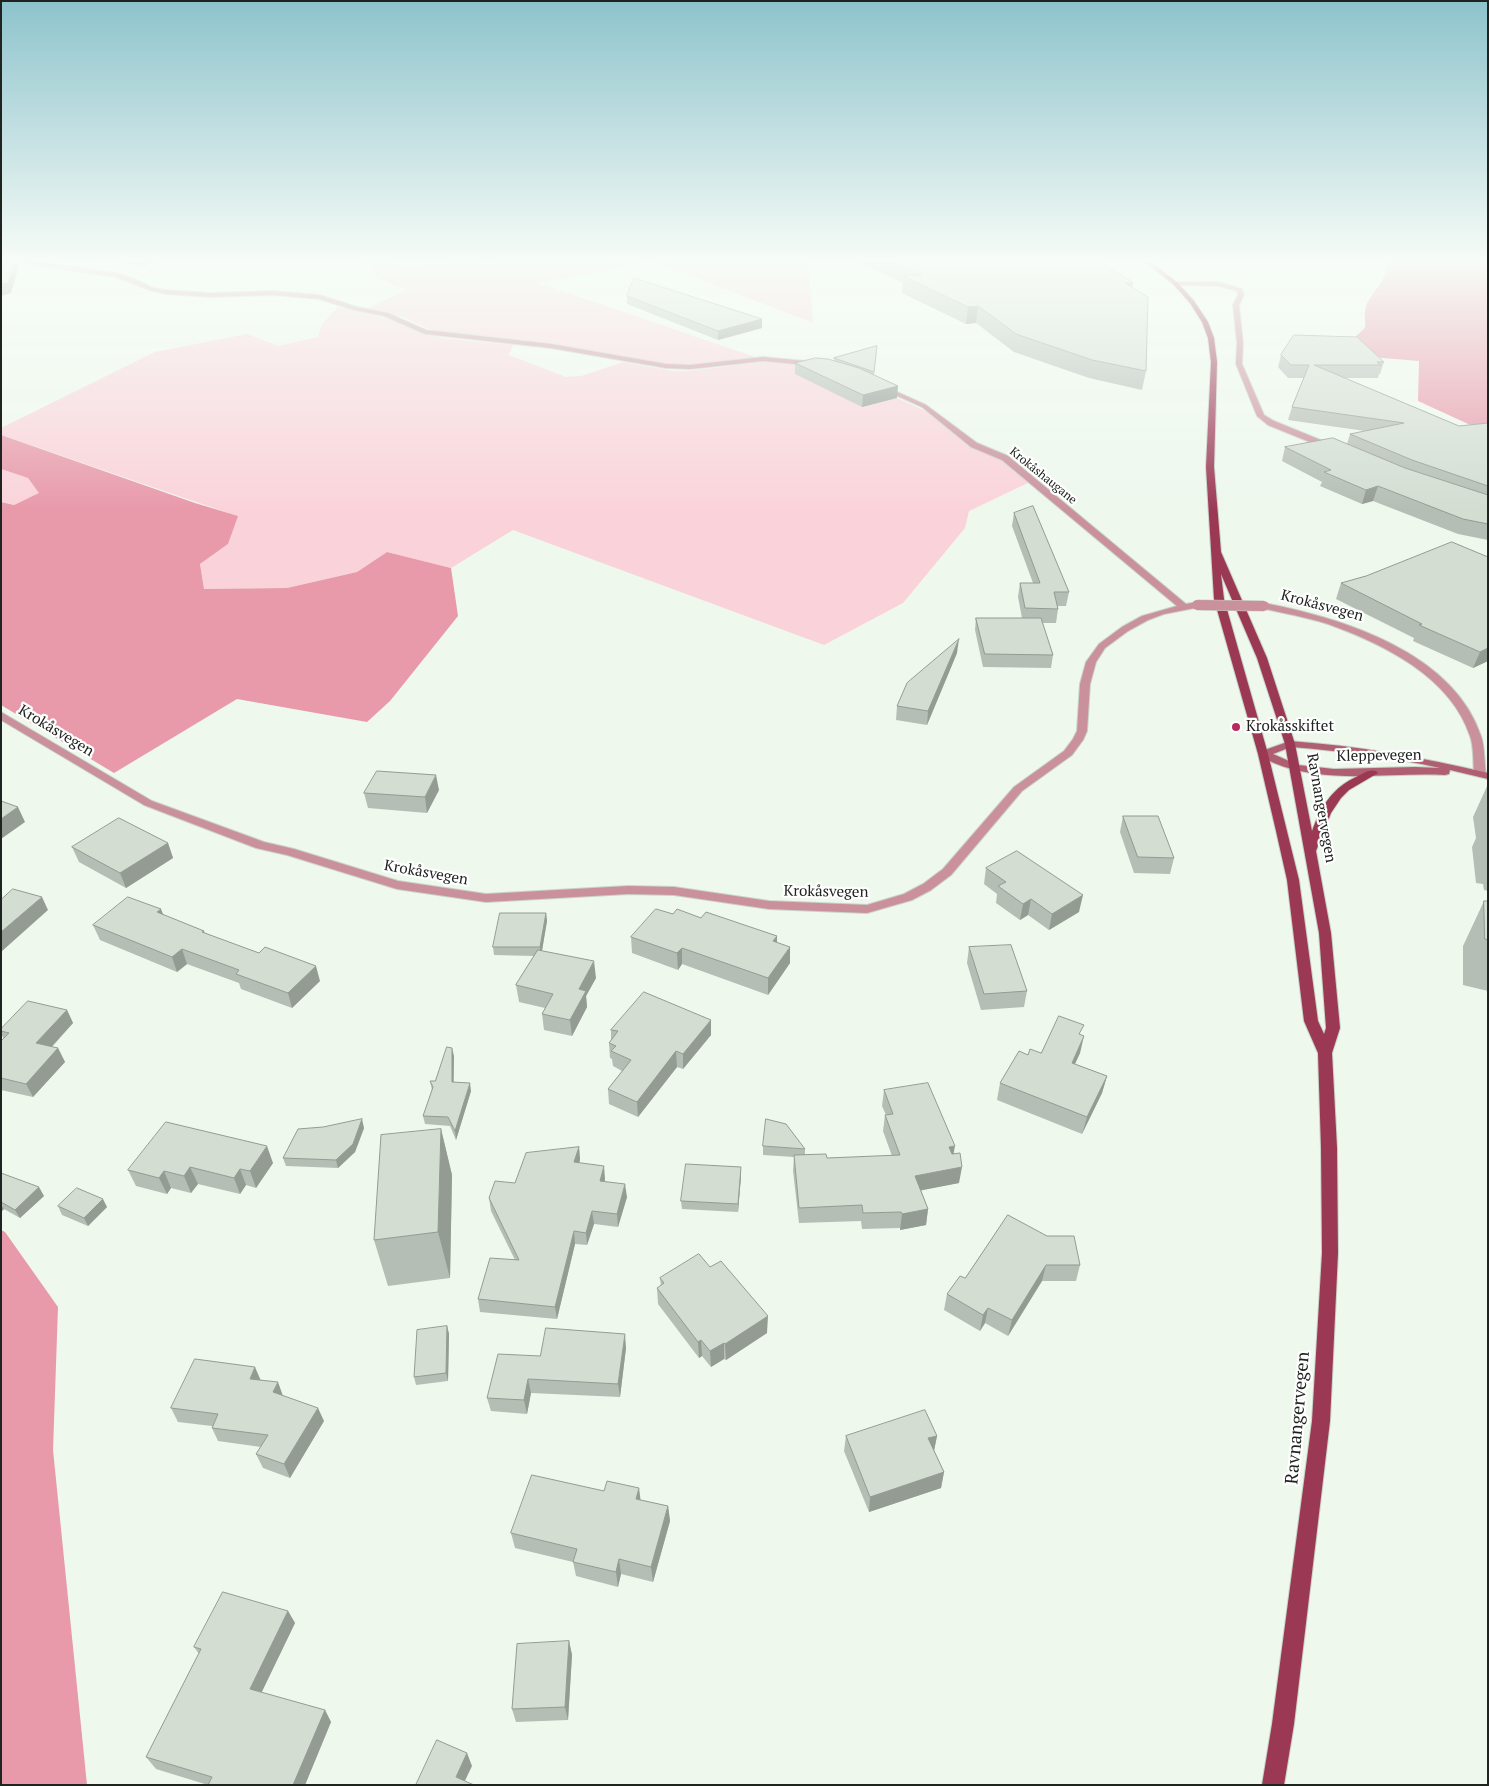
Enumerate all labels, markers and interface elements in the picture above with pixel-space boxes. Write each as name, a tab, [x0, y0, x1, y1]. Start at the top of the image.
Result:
street label: Krokåshaugane	[1007, 445, 1079, 507]
street label: Krokåsvegen	[1279, 586, 1365, 626]
street label: Krokåsvegen	[15, 701, 97, 761]
place label: Krokåsskiftet	[1246, 718, 1334, 736]
marker: Krokåsskiftet	[1230, 721, 1242, 733]
street label: Kleppevegen	[1336, 746, 1422, 766]
street label: Ravnangervegen	[1303, 752, 1339, 864]
street label: Krokåsvegen	[383, 857, 469, 889]
street label: Krokåsvegen	[783, 882, 869, 902]
street label: Ravnangervegen	[1281, 1351, 1315, 1485]

